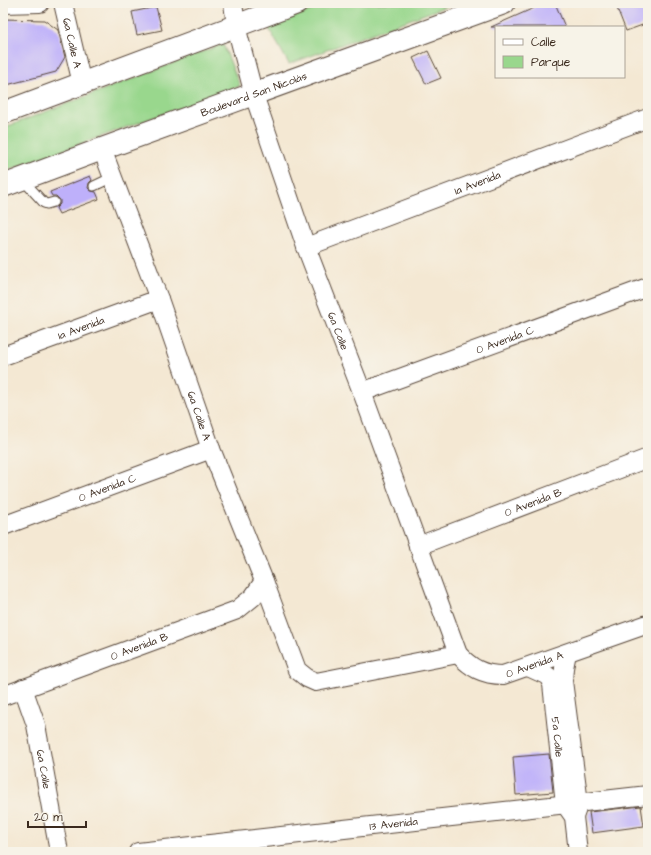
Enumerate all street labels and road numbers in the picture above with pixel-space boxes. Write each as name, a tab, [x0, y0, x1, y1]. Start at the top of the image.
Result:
street label: 6a Calle A	[59, 16, 86, 70]
street label: Boulevard San Nicolás	[198, 68, 309, 120]
street label: 1a Avenida	[452, 167, 503, 198]
street label: 6a Calle	[324, 310, 353, 352]
street label: 1a Avenida	[56, 312, 107, 343]
street label: 0 Avenida C	[474, 322, 536, 357]
street label: 6a Calle A	[184, 389, 215, 442]
street label: 0 Avenida C	[76, 470, 138, 505]
street label: 0 Avenida B	[502, 484, 564, 520]
street label: 0 Avenida B	[108, 628, 170, 663]
street label: 0 Avenida A	[503, 647, 565, 681]
street label: 5a Calle	[548, 716, 567, 758]
street label: 6a Calle	[33, 748, 55, 790]
street label: 13 Avenida	[368, 813, 419, 834]

